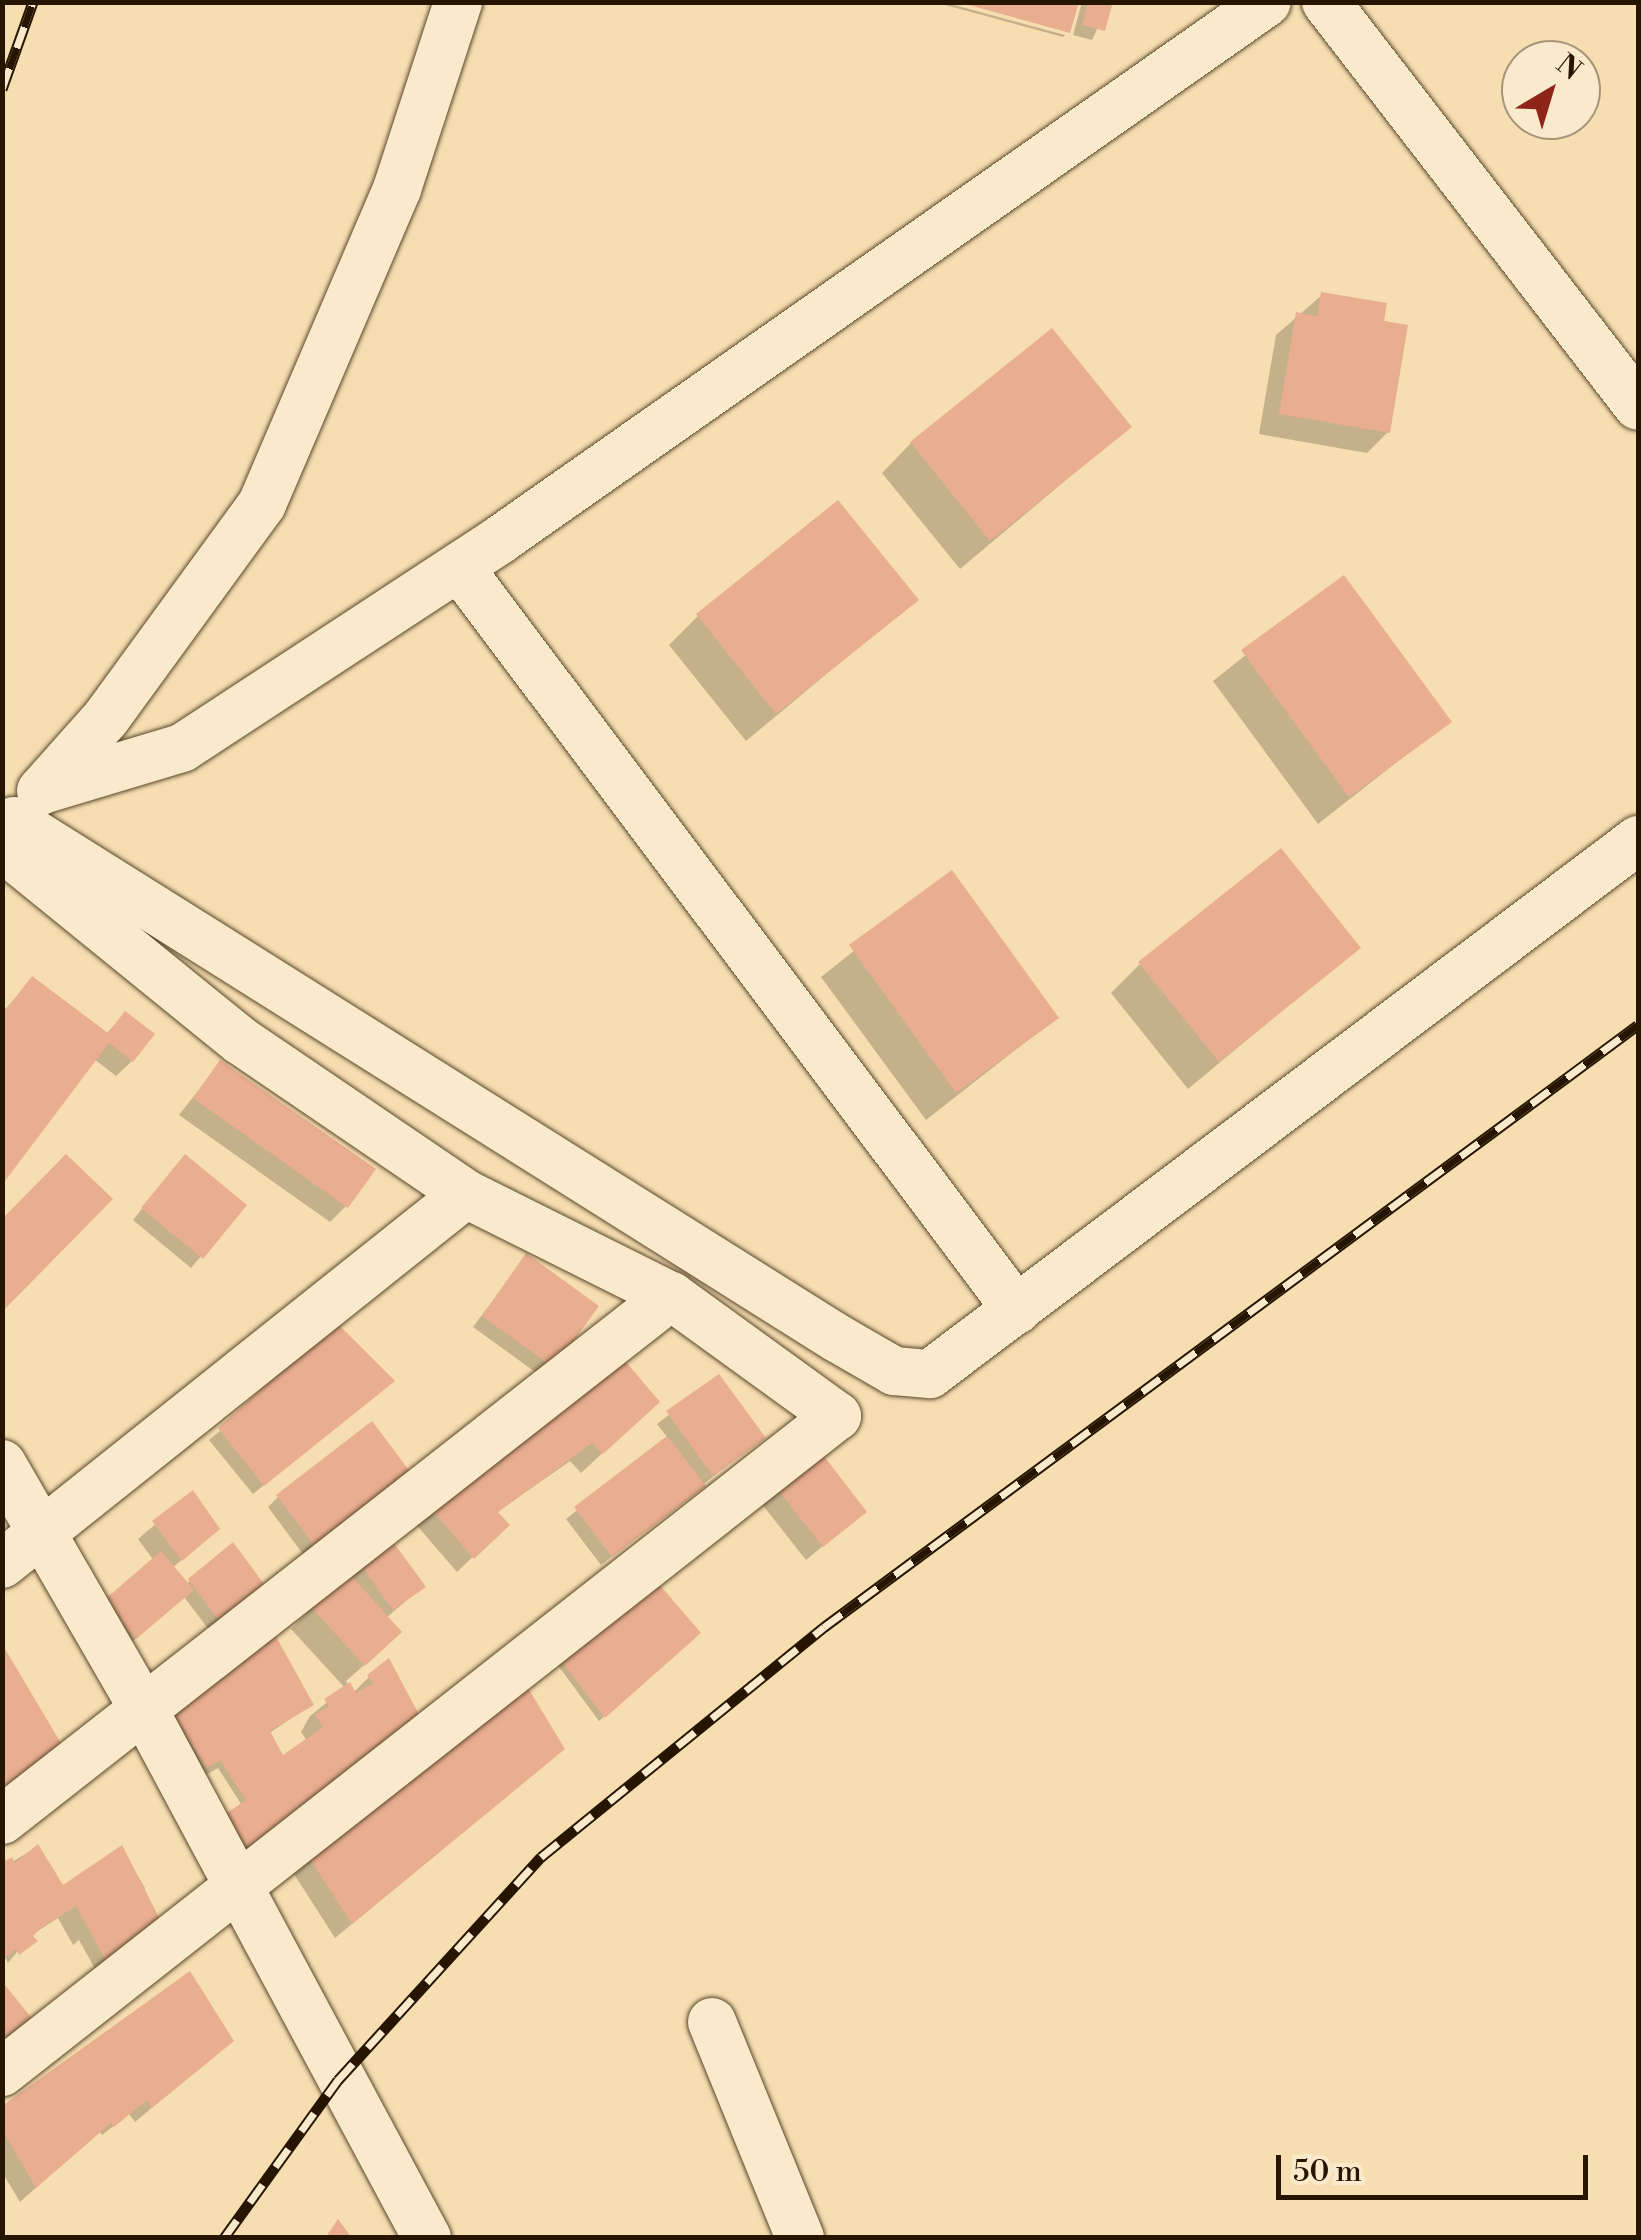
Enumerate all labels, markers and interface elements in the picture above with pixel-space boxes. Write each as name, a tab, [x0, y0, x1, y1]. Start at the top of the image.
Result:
north arrow	[1501, 40, 1601, 140]
text: N	[1549, 47, 1588, 88]
scale bar	[1281, 2135, 1594, 2197]
text: 50 m	[1293, 2153, 1362, 2191]

